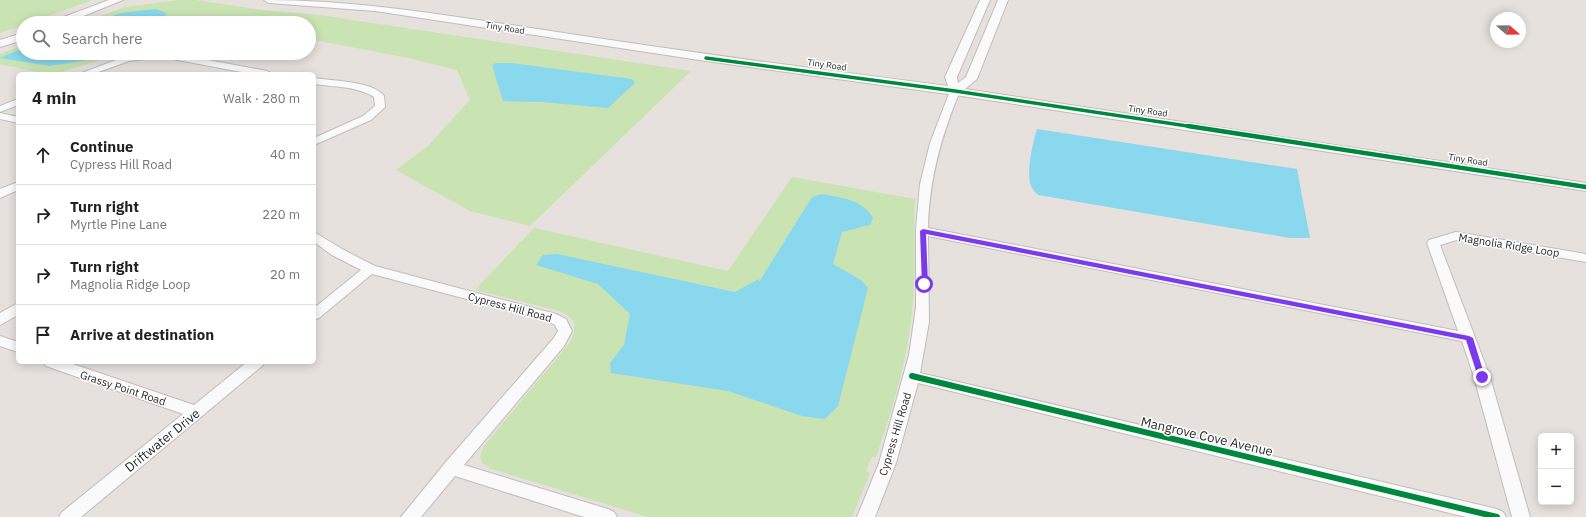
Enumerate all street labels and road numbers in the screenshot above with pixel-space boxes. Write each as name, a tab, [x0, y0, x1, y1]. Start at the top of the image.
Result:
street label: Tiny Road	[485, 19, 526, 36]
street label: Tiny Road	[807, 56, 848, 73]
street label: Tiny Road	[1128, 102, 1169, 119]
street label: Tiny Road	[1448, 151, 1489, 168]
street label: Magnolia Ridge Loop	[1458, 230, 1560, 260]
street label: Cypress Hill Road	[467, 289, 553, 325]
street label: Grassy Point Road	[78, 368, 168, 408]
street label: Cypress Hill Road	[876, 391, 914, 477]
street label: Driftwater Drive	[121, 405, 203, 476]
street label: Mangrove Cove Avenue	[1139, 413, 1275, 460]

